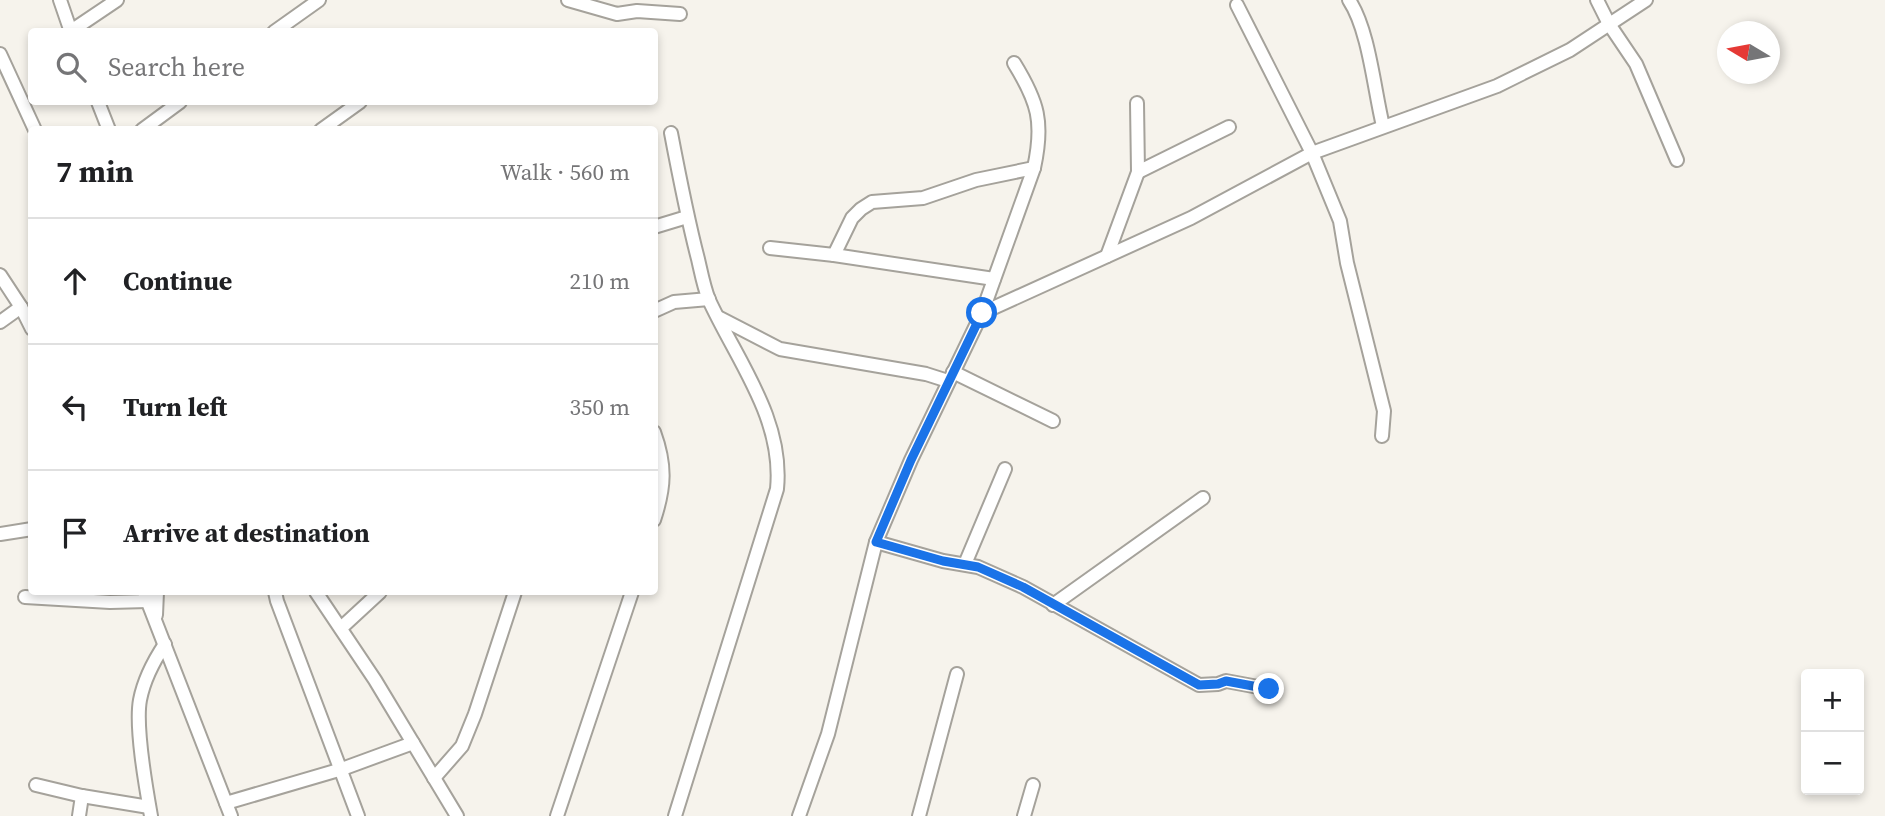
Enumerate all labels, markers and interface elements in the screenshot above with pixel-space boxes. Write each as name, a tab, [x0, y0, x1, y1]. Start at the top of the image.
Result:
north arrow	[1717, 21, 1780, 84]
search box	[28, 28, 658, 105]
icon: search	[52, 48, 90, 86]
text: Search here	[108, 49, 245, 85]
text: 7 min	[56, 151, 134, 192]
text: Walk · 560 m	[500, 156, 630, 188]
icon: ahead	[56, 262, 94, 300]
text: Continue	[123, 263, 232, 299]
text: 210 m	[569, 265, 630, 297]
route start	[966, 297, 997, 328]
icon: left	[56, 388, 94, 426]
text: Turn left	[123, 389, 227, 425]
text: 350 m	[569, 391, 630, 423]
icon: arrive	[56, 514, 94, 552]
text: Arrive at destination	[123, 515, 370, 551]
map controls	[1801, 669, 1864, 795]
button: +	[1801, 669, 1864, 732]
route end	[1253, 673, 1284, 704]
button: −	[1801, 732, 1864, 795]

